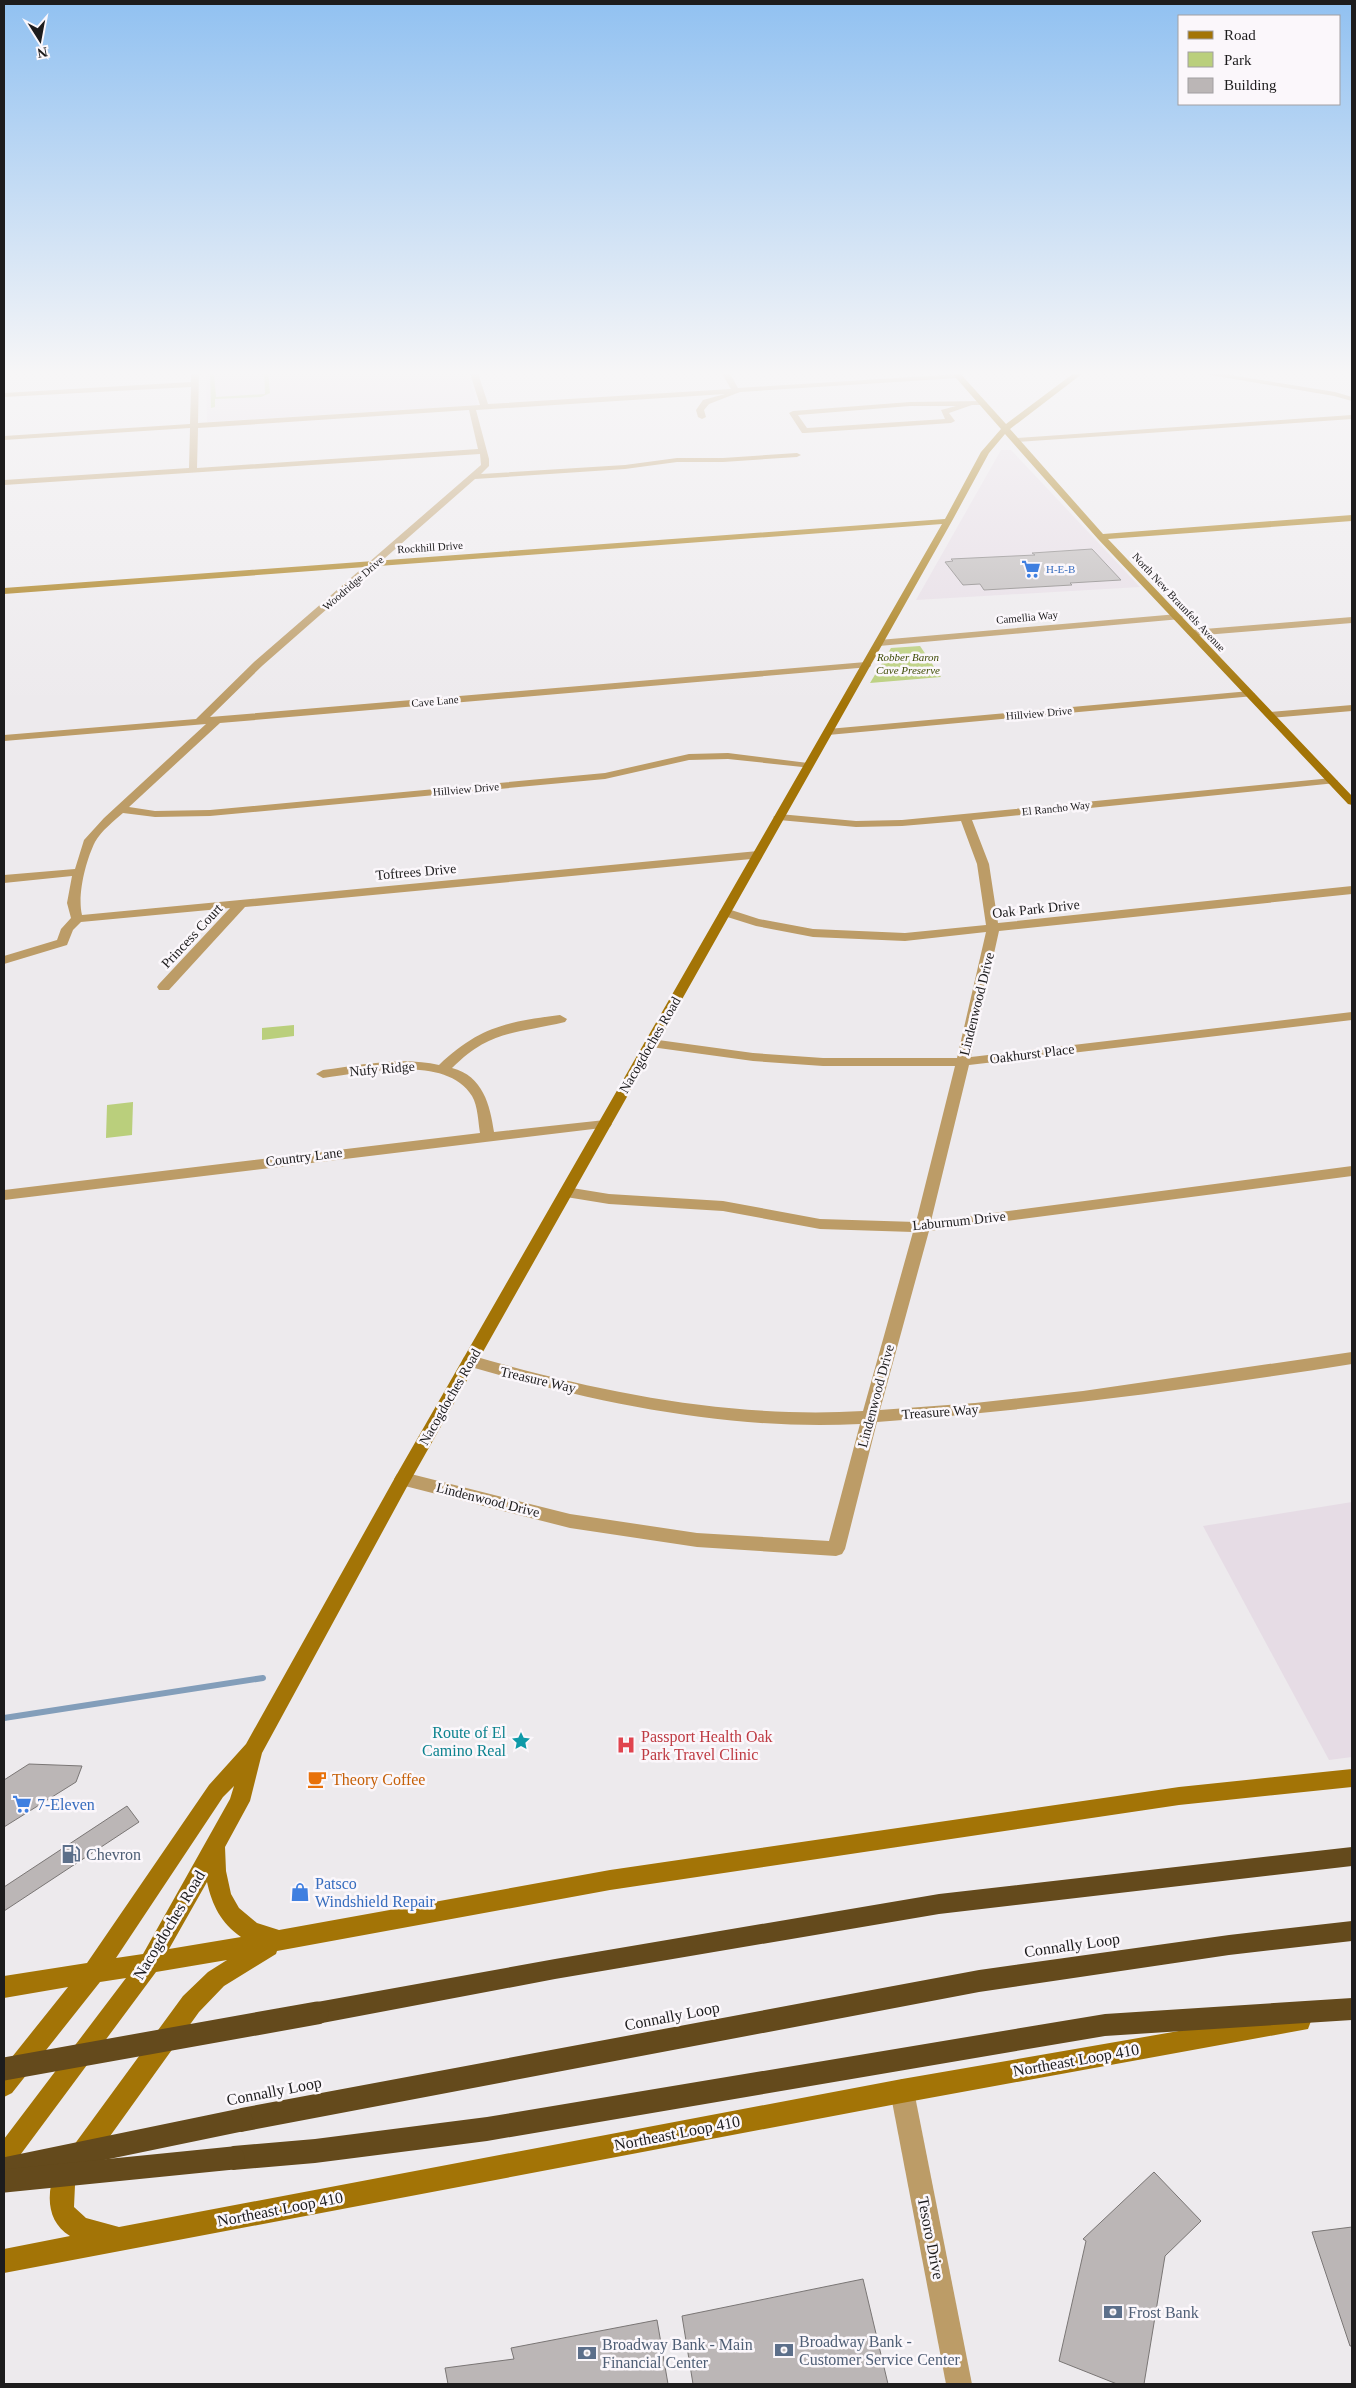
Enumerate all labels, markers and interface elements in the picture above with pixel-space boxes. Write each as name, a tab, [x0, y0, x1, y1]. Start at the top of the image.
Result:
north arrow	[15, 15, 65, 65]
legend	[1178, 15, 1341, 105]
text: Road	[1224, 27, 1256, 43]
text: N	[36, 44, 49, 61]
text: Park	[1224, 52, 1252, 68]
text: Building	[1224, 77, 1277, 93]
street label: Rockhill Drive	[397, 539, 463, 555]
street label: North New Braunfels Avenue	[1130, 550, 1228, 654]
street label: Woodridge Drive	[320, 553, 386, 613]
supermarket icon: H-E-B	[1020, 558, 1042, 580]
place label: H-E-B	[1046, 563, 1075, 575]
street label: Camellia Way	[996, 608, 1059, 626]
park label: Robber Baron Cave Preserve	[876, 651, 940, 676]
street label: Cave Lane	[411, 693, 459, 709]
street label: Hillview Drive	[1005, 704, 1073, 722]
street label: Hillview Drive	[432, 780, 500, 798]
street label: El Rancho Way	[1021, 798, 1091, 818]
street label: Toftrees Drive	[375, 861, 457, 883]
street label: Oak Park Drive	[992, 897, 1080, 921]
street label: Princess Court	[159, 901, 226, 971]
street label: Lindenwood Drive	[957, 951, 997, 1057]
street label: Nacogdoches Road	[616, 994, 684, 1096]
street label: Oakhurst Place	[989, 1041, 1075, 1067]
street label: Nufy Ridge	[349, 1059, 415, 1079]
street label: Country Lane	[265, 1145, 343, 1169]
street label: Laburnum Drive	[912, 1209, 1006, 1233]
street label: Lindenwood Drive	[855, 1343, 897, 1449]
street label: Nacogdoches Road	[416, 1346, 484, 1448]
street label: Treasure Way	[499, 1364, 577, 1396]
street label: Treasure Way	[901, 1402, 979, 1422]
street label: Lindenwood Drive	[435, 1480, 541, 1520]
place label: Route of El Camino Real	[422, 1724, 507, 1759]
place label: Passport Health Oak Park Travel Clinic	[641, 1728, 773, 1763]
place icon: Route of El Camino Real	[510, 1730, 532, 1752]
hospital icon: Passport Health Oak Park Travel Clinic	[615, 1734, 637, 1756]
cafe icon: Theory Coffee	[306, 1768, 328, 1790]
place label: Theory Coffee	[332, 1771, 425, 1789]
supermarket icon: 7-Eleven	[11, 1793, 33, 1815]
place label: 7-Eleven	[37, 1796, 95, 1813]
fuel station icon: Chevron	[60, 1843, 82, 1865]
place label: Chevron	[86, 1846, 141, 1863]
street label: Nacogdoches Road	[130, 1867, 209, 1983]
place label: Patsco Windshield Repair	[315, 1875, 435, 1911]
shop icon: Patsco Windshield Repair	[289, 1881, 311, 1903]
street label: Connally Loop	[1023, 1930, 1121, 1961]
street label: Connally Loop	[623, 1998, 721, 2035]
street label: Northeast Loop 410	[1012, 2041, 1141, 2080]
street label: Connally Loop	[225, 2073, 323, 2110]
street label: Northeast Loop 410	[613, 2112, 742, 2155]
street label: Northeast Loop 410	[216, 2188, 345, 2231]
street label: Tesoro Drive	[915, 2195, 947, 2281]
bank icon: Frost Bank	[1102, 2301, 1124, 2323]
place label: Frost Bank	[1128, 2304, 1199, 2321]
place label: Broadway Bank - Customer Service Center	[799, 2333, 961, 2368]
place label: Broadway Bank - Main Financial Center	[602, 2336, 753, 2371]
bank icon: Broadway Bank - Customer Service Center	[773, 2339, 795, 2361]
bank icon: Broadway Bank - Main Financial Center	[576, 2342, 598, 2364]

